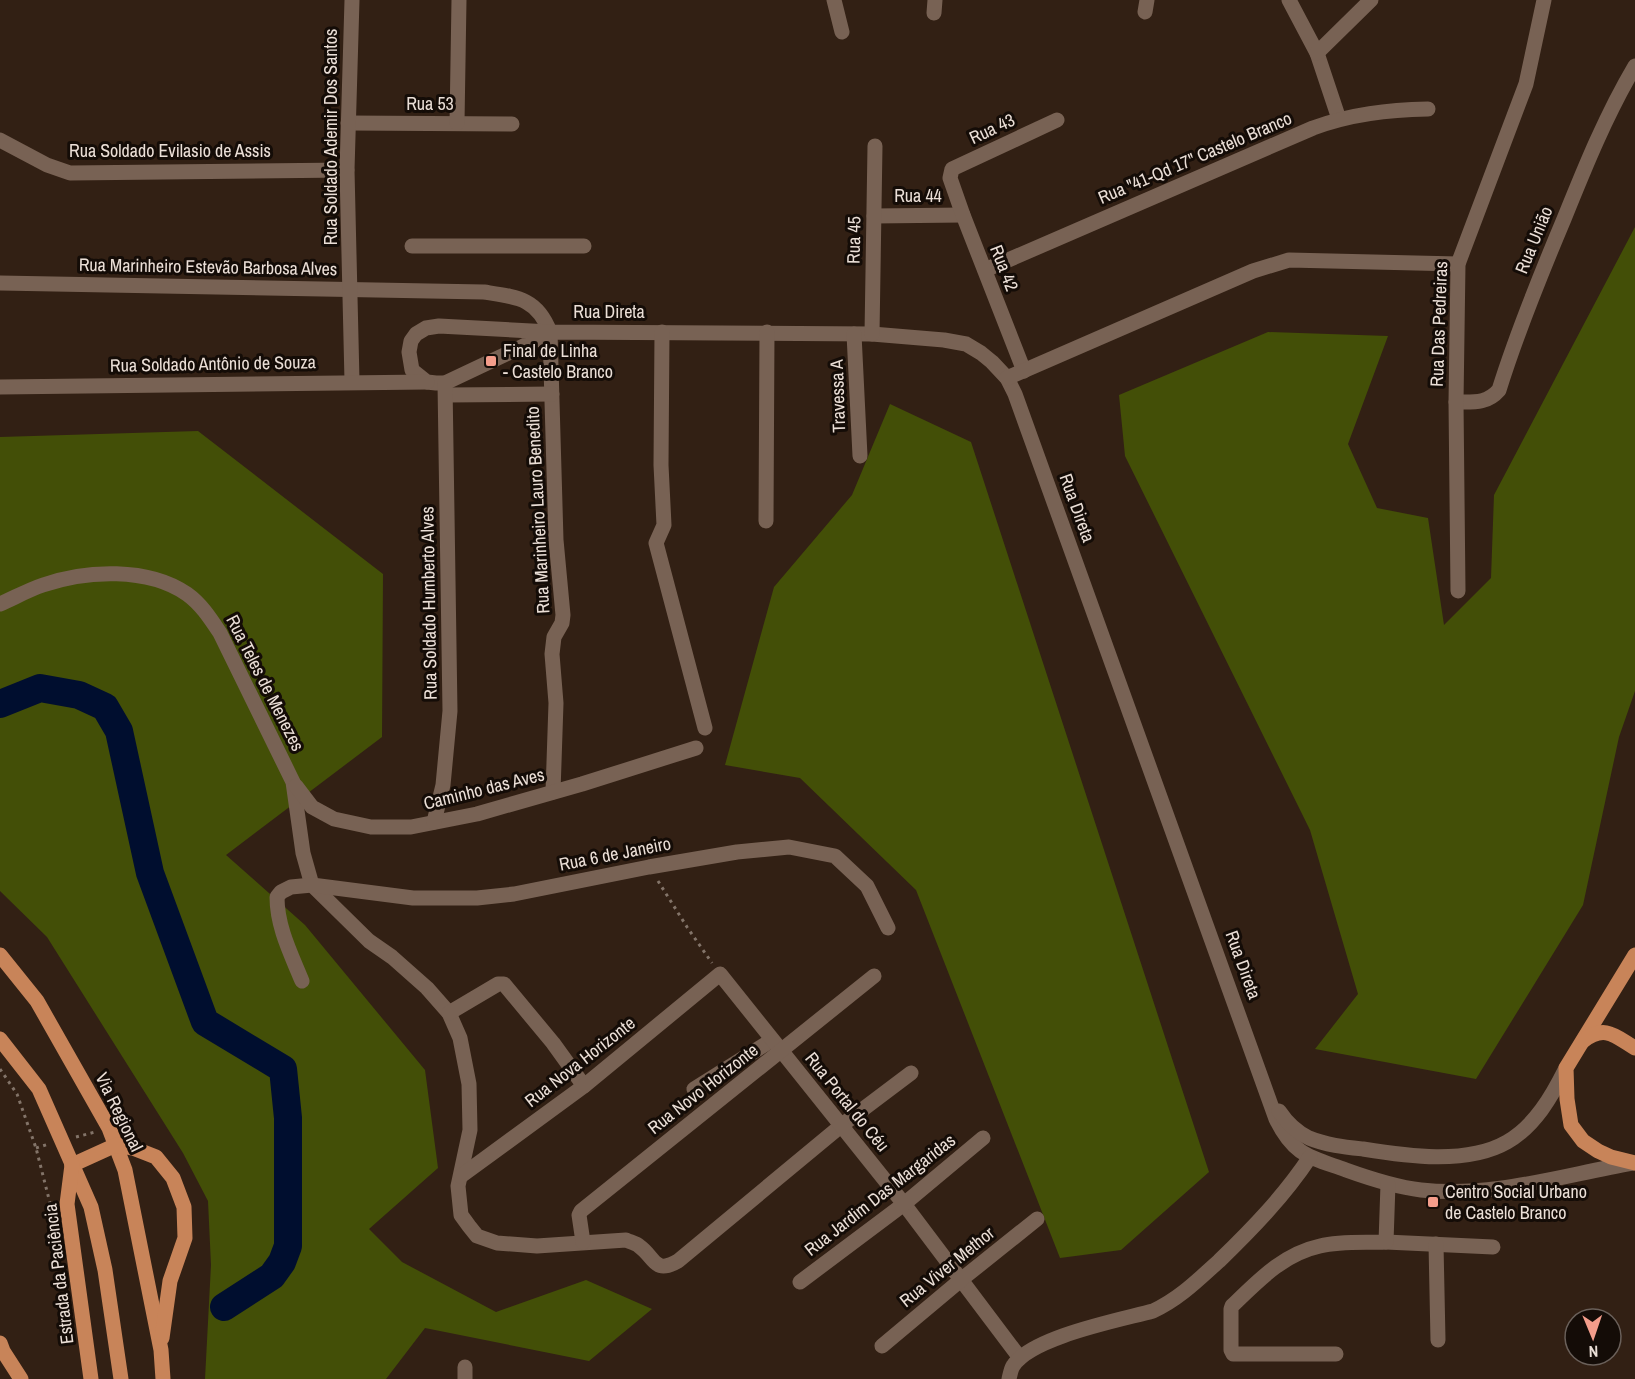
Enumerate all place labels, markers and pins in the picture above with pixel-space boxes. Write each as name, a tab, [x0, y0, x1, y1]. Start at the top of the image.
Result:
place label: Final de Linha - Castelo Branco	[503, 338, 613, 384]
marker: Final de Linha - Castelo Branco	[484, 354, 498, 368]
place label: Centro Social Urbano de Castelo Branco	[1445, 1179, 1587, 1225]
marker: Centro Social Urbano de Castelo Branco	[1426, 1195, 1440, 1209]

